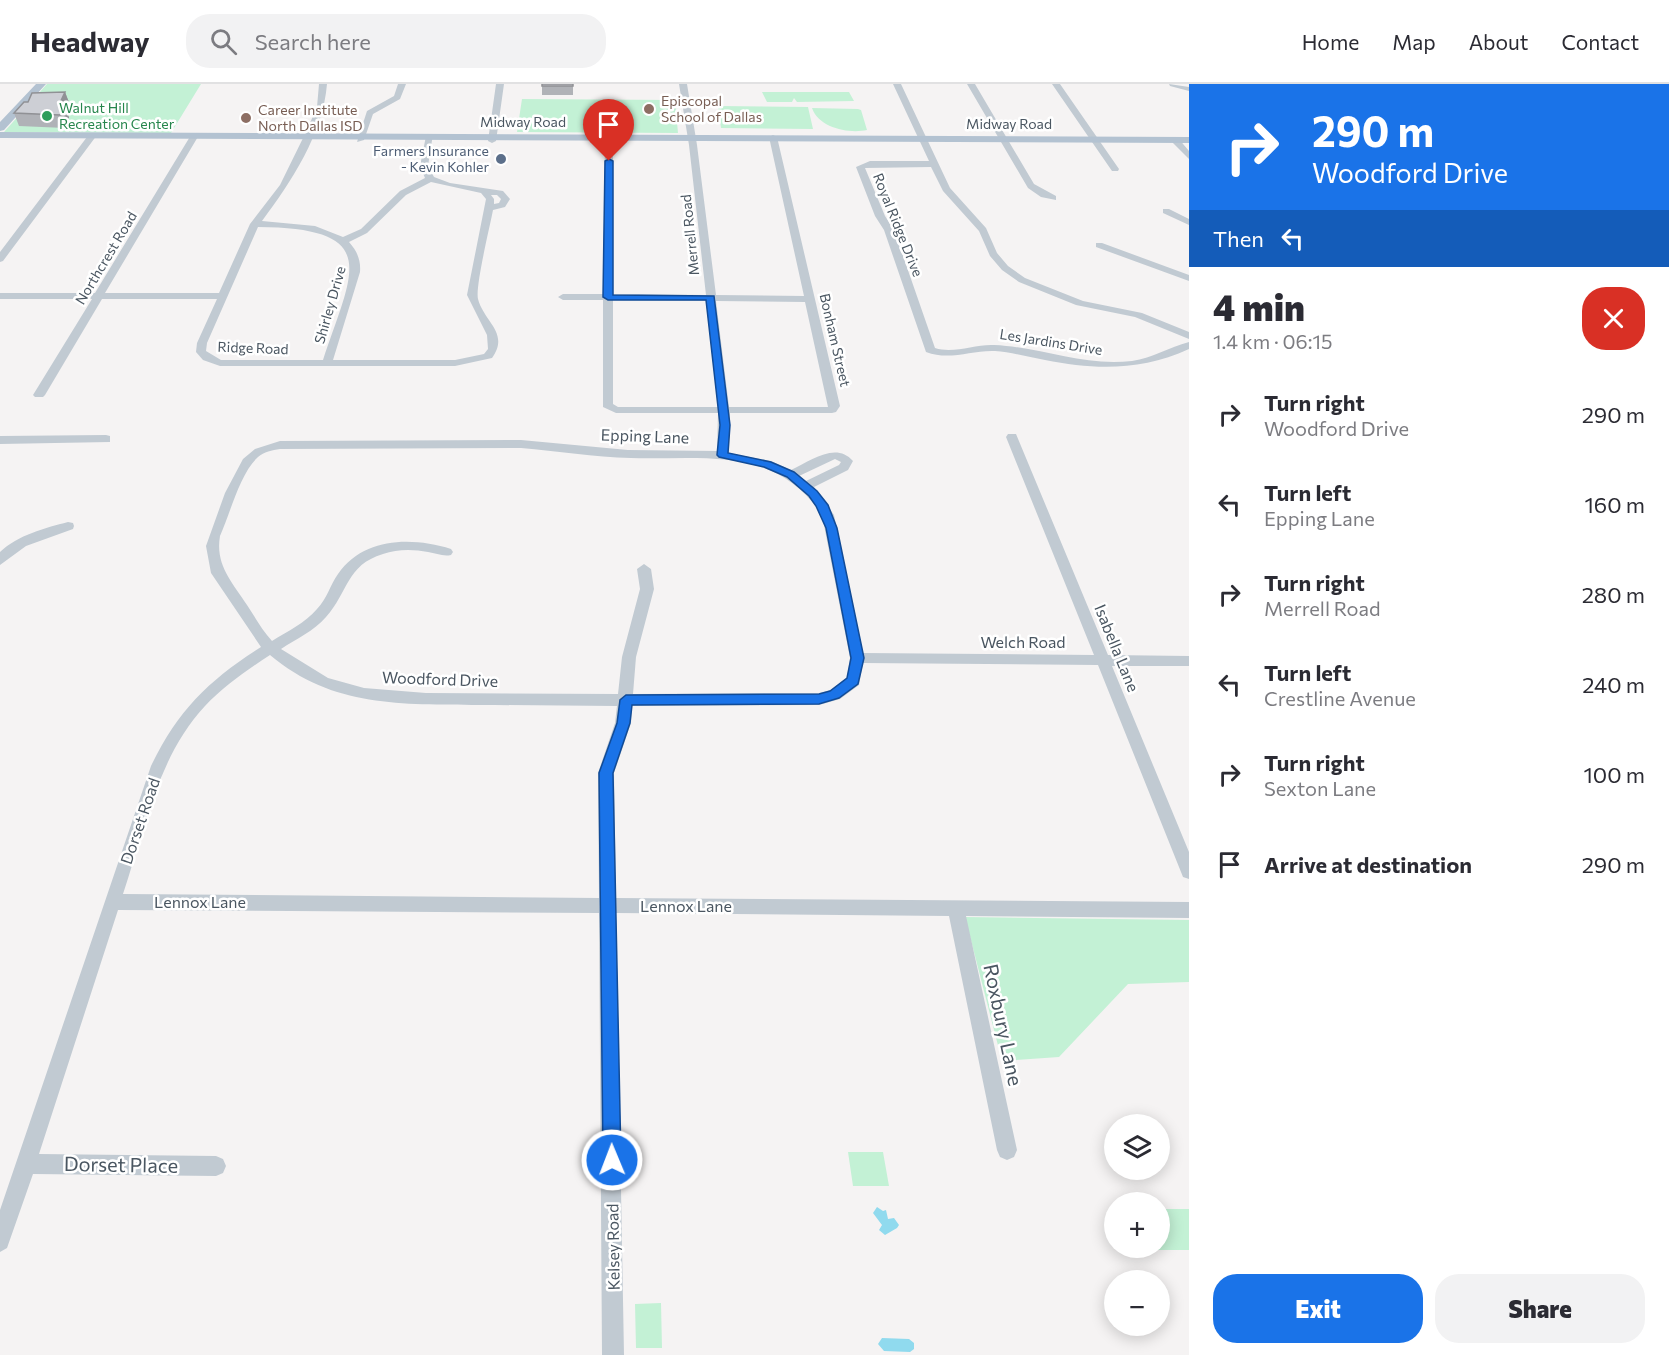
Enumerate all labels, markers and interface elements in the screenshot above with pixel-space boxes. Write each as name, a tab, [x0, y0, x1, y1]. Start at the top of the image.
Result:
search box	[186, 14, 606, 68]
text: Headway	[30, 24, 150, 58]
icon: search	[207, 25, 240, 58]
text: Search here	[255, 28, 371, 55]
text: Home	[1302, 29, 1359, 54]
text: Map	[1392, 29, 1436, 54]
text: About	[1469, 29, 1528, 54]
text: Contact	[1561, 29, 1639, 54]
place label: Episcopal School of Dallas	[661, 92, 762, 125]
place label: Walnut Hill Recreation Center	[59, 99, 175, 132]
pin	[583, 99, 634, 161]
place label: Career Institute North Dallas ISD	[258, 101, 363, 134]
marker: Episcopal School of Dallas	[642, 102, 656, 116]
text: 290 m	[1312, 104, 1434, 156]
icon: arrive	[592, 108, 625, 141]
icon: right	[1213, 108, 1291, 186]
marker: Walnut Hill Recreation Center	[40, 109, 54, 123]
marker: Career Institute North Dallas ISD	[239, 111, 253, 125]
street label: Midway Road	[480, 113, 566, 130]
street label: Midway Road	[966, 115, 1052, 132]
place label: Farmers Insurance - Kevin Kohler	[373, 142, 489, 175]
marker: Farmers Insurance - Kevin Kohler	[494, 152, 508, 166]
text: Woodford Drive	[1312, 156, 1508, 189]
street label: Royal Ridge Drive	[870, 171, 927, 279]
street label: Merrell Road	[677, 194, 702, 277]
street label: Northcrest Road	[71, 208, 140, 307]
icon: left	[1276, 222, 1309, 255]
text: Then	[1213, 225, 1264, 252]
street label: Shirley Drive	[310, 264, 349, 346]
text: 4 min	[1213, 284, 1305, 328]
button: close	[1582, 287, 1645, 350]
street label: Bonham Street	[816, 292, 855, 388]
street label: Les Jardins Drive	[998, 325, 1104, 358]
text: 1.4 km · 06:15	[1213, 329, 1332, 353]
street label: Ridge Road	[217, 338, 289, 357]
text: Turn right	[1264, 389, 1365, 416]
icon: right	[1213, 398, 1246, 431]
text: 290 m	[1582, 401, 1645, 428]
text: Woodford Drive	[1264, 416, 1409, 440]
street label: Epping Lane	[600, 424, 690, 447]
text: Turn left	[1264, 479, 1351, 506]
icon: left	[1213, 488, 1246, 521]
text: 160 m	[1584, 491, 1645, 518]
text: Epping Lane	[1264, 506, 1375, 530]
text: Turn right	[1264, 569, 1365, 596]
icon: right	[1213, 578, 1246, 611]
text: 280 m	[1582, 581, 1645, 608]
text: Merrell Road	[1264, 596, 1381, 620]
street label: Isabella Lane	[1091, 601, 1144, 694]
street label: Welch Road	[980, 632, 1066, 651]
text: Turn left	[1264, 659, 1351, 686]
street label: Woodford Drive	[382, 667, 498, 690]
icon: left	[1213, 668, 1246, 701]
text: 240 m	[1582, 671, 1645, 698]
text: Crestline Avenue	[1264, 686, 1416, 710]
text: Turn right	[1264, 749, 1365, 776]
icon: right	[1213, 758, 1246, 791]
text: 100 m	[1583, 761, 1645, 788]
street label: Dorset Road	[116, 775, 163, 867]
text: Sexton Lane	[1264, 776, 1376, 800]
icon: arrive	[1213, 848, 1246, 881]
text: Arrive at destination	[1264, 851, 1472, 878]
text: 290 m	[1582, 851, 1645, 878]
street label: Lennox Lane	[154, 892, 246, 911]
street label: Lennox Lane	[640, 896, 732, 915]
street label: Roxbury Lane	[979, 962, 1029, 1088]
map controls	[1104, 1114, 1170, 1336]
button: layers	[1104, 1114, 1170, 1180]
position arrow	[580, 1128, 644, 1192]
street label: Dorset Place	[64, 1151, 178, 1177]
button: +	[1104, 1192, 1170, 1258]
street label: Kelsey Road	[602, 1203, 623, 1291]
button: −	[1104, 1270, 1170, 1336]
button: Exit	[1213, 1274, 1423, 1343]
button: Share	[1435, 1274, 1645, 1343]

